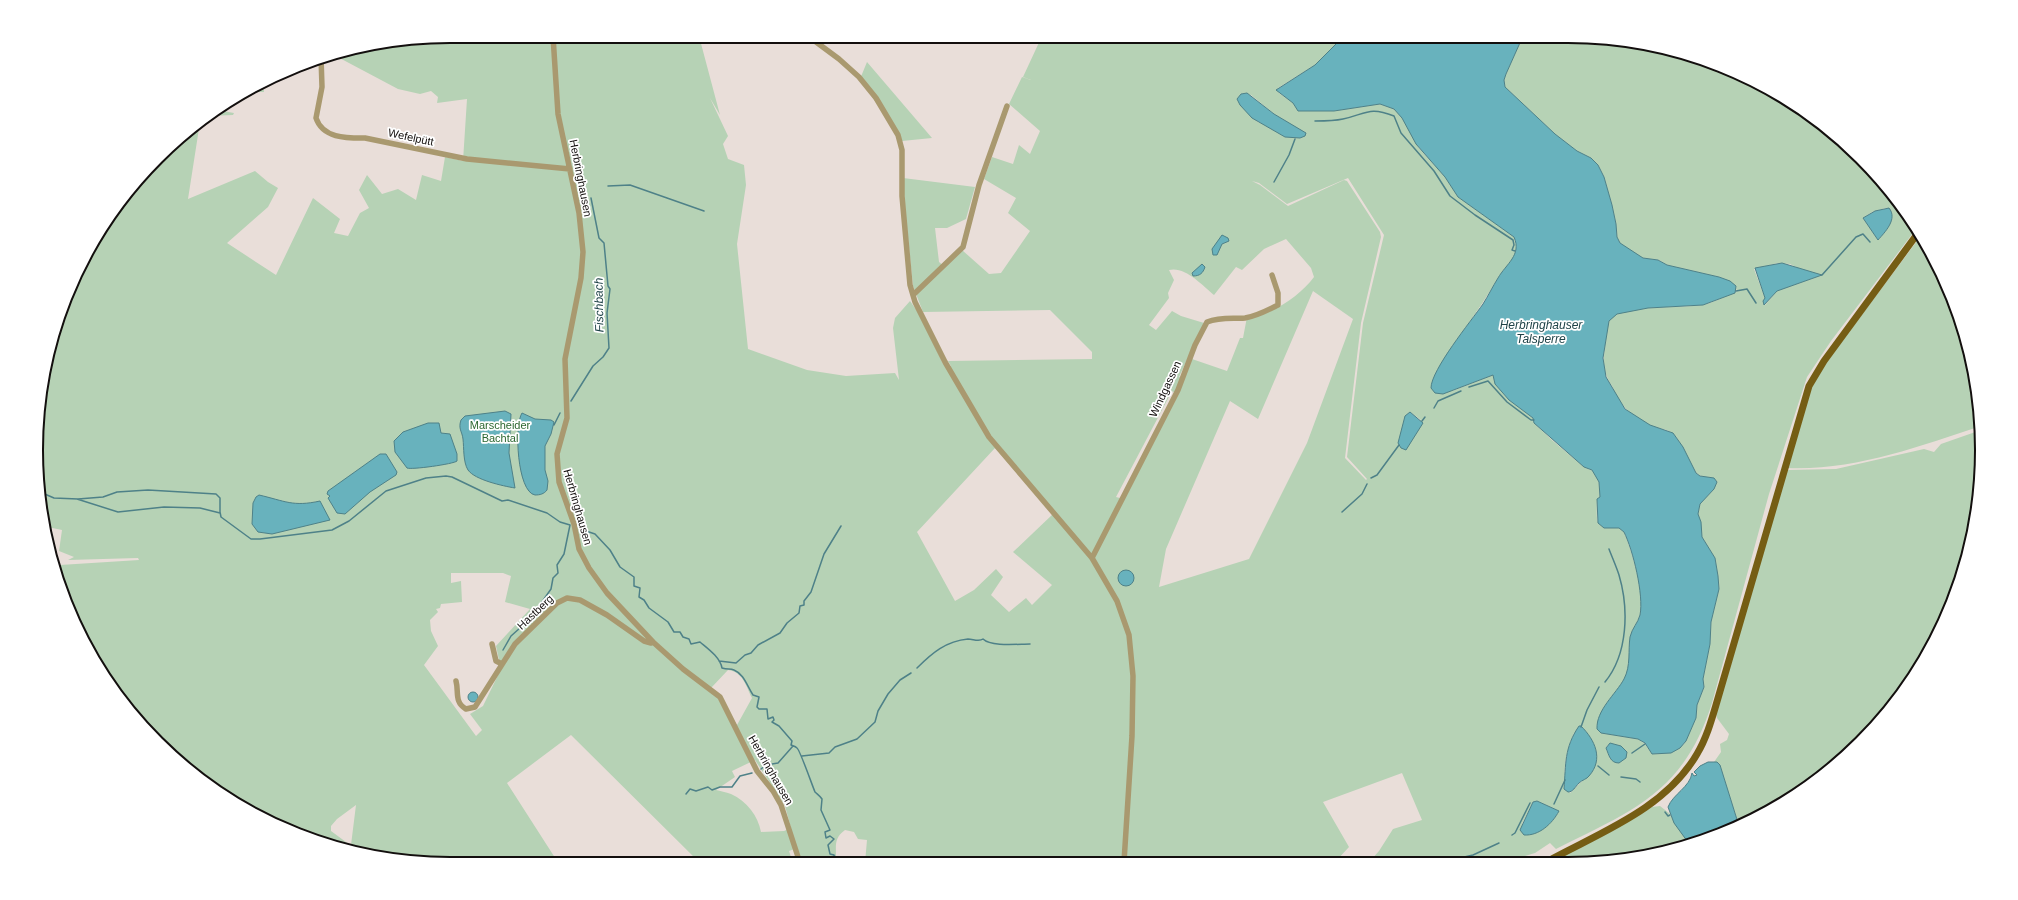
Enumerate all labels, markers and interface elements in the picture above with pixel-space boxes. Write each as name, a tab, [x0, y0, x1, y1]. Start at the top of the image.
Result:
street label: Wefelpütt	[387, 126, 435, 148]
street label: Herbringhausen	[568, 138, 594, 218]
water label: Fischbach	[592, 277, 606, 332]
water label: Herbringhauser Talsperre	[1500, 318, 1583, 346]
street label: Windgassen	[1147, 359, 1183, 419]
park label: Marscheider Bachtal	[470, 419, 531, 444]
street label: Herbringhausen	[561, 468, 595, 546]
street label: Hastberg	[515, 592, 555, 632]
street label: Herbringhausen	[746, 733, 796, 807]

